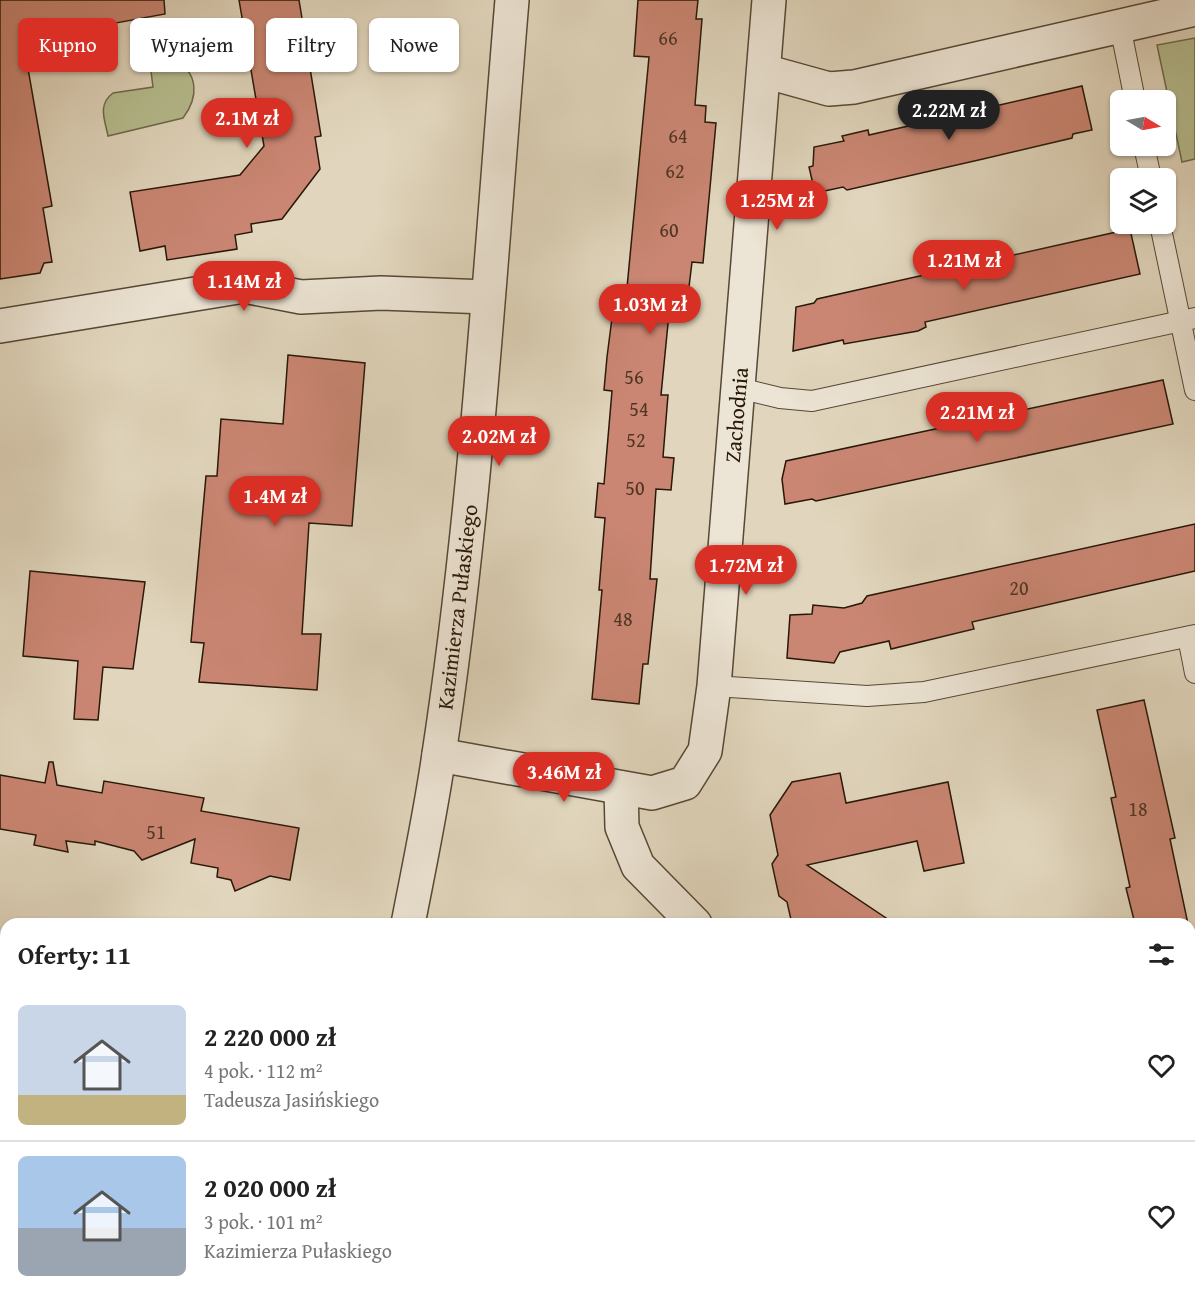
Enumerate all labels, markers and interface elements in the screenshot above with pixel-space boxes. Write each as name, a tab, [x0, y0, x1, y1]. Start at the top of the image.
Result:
chip: Kupno	[18, 18, 118, 72]
chip: Wynajem	[130, 18, 254, 72]
chip: Filtry	[266, 18, 357, 72]
chip: Nowe	[369, 18, 459, 72]
house number: 66	[658, 23, 678, 52]
pin: 2.22M zł	[887, 90, 1011, 141]
north arrow	[1110, 90, 1176, 156]
map controls	[1110, 90, 1176, 234]
text: 2.22M zł	[912, 95, 986, 124]
pin: 2.1M zł	[192, 98, 302, 149]
text: 2.1M zł	[215, 103, 279, 132]
house number: 64	[668, 121, 688, 150]
house number: 62	[665, 156, 685, 185]
button: layers	[1110, 168, 1176, 234]
pin: 1.25M zł	[715, 180, 839, 231]
text: 1.25M zł	[740, 185, 814, 214]
house number: 60	[659, 215, 679, 244]
pin: 1.21M zł	[902, 240, 1026, 291]
text: 1.21M zł	[927, 245, 1001, 274]
pin: 1.14M zł	[182, 261, 306, 312]
text: 1.14M zł	[207, 266, 281, 295]
pin: 1.03M zł	[588, 284, 712, 335]
text: 1.03M zł	[613, 289, 687, 318]
house number: 56	[624, 362, 644, 391]
street label: Zachodnia	[716, 365, 756, 464]
pin: 2.21M zł	[915, 392, 1039, 443]
house number: 54	[629, 394, 649, 423]
text: 2.21M zł	[940, 397, 1014, 426]
pin: 2.02M zł	[437, 416, 561, 467]
text: 2.02M zł	[462, 421, 536, 450]
house number: 52	[626, 425, 646, 454]
house number: 50	[625, 473, 645, 502]
pin: 1.4M zł	[220, 476, 330, 527]
text: 1.4M zł	[243, 481, 307, 510]
street label: Kazimierza Pułaskiego	[429, 502, 485, 712]
pin: 1.72M zł	[684, 545, 808, 596]
text: 1.72M zł	[709, 550, 783, 579]
house number: 20	[1009, 573, 1029, 602]
house number: 48	[613, 604, 633, 633]
pin: 3.46M zł	[502, 752, 626, 803]
text: 3.46M zł	[527, 757, 601, 786]
house number: 18	[1128, 794, 1148, 823]
house number: 51	[146, 817, 166, 846]
text: Oferty: 11	[18, 935, 131, 974]
icon: filters	[1145, 938, 1178, 971]
text: 2 220 000 zł	[204, 1017, 336, 1056]
icon: home	[66, 1029, 138, 1101]
icon: heart	[1145, 1049, 1178, 1082]
text: 4 pok. · 112 m²	[204, 1056, 323, 1085]
text: Tadeusza Jasińskiego	[204, 1085, 379, 1114]
text: 2 020 000 zł	[204, 1168, 336, 1207]
icon: home	[66, 1180, 138, 1252]
icon: heart	[1145, 1200, 1178, 1233]
text: 3 pok. · 101 m²	[204, 1207, 323, 1236]
text: Kazimierza Pułaskiego	[204, 1236, 392, 1265]

